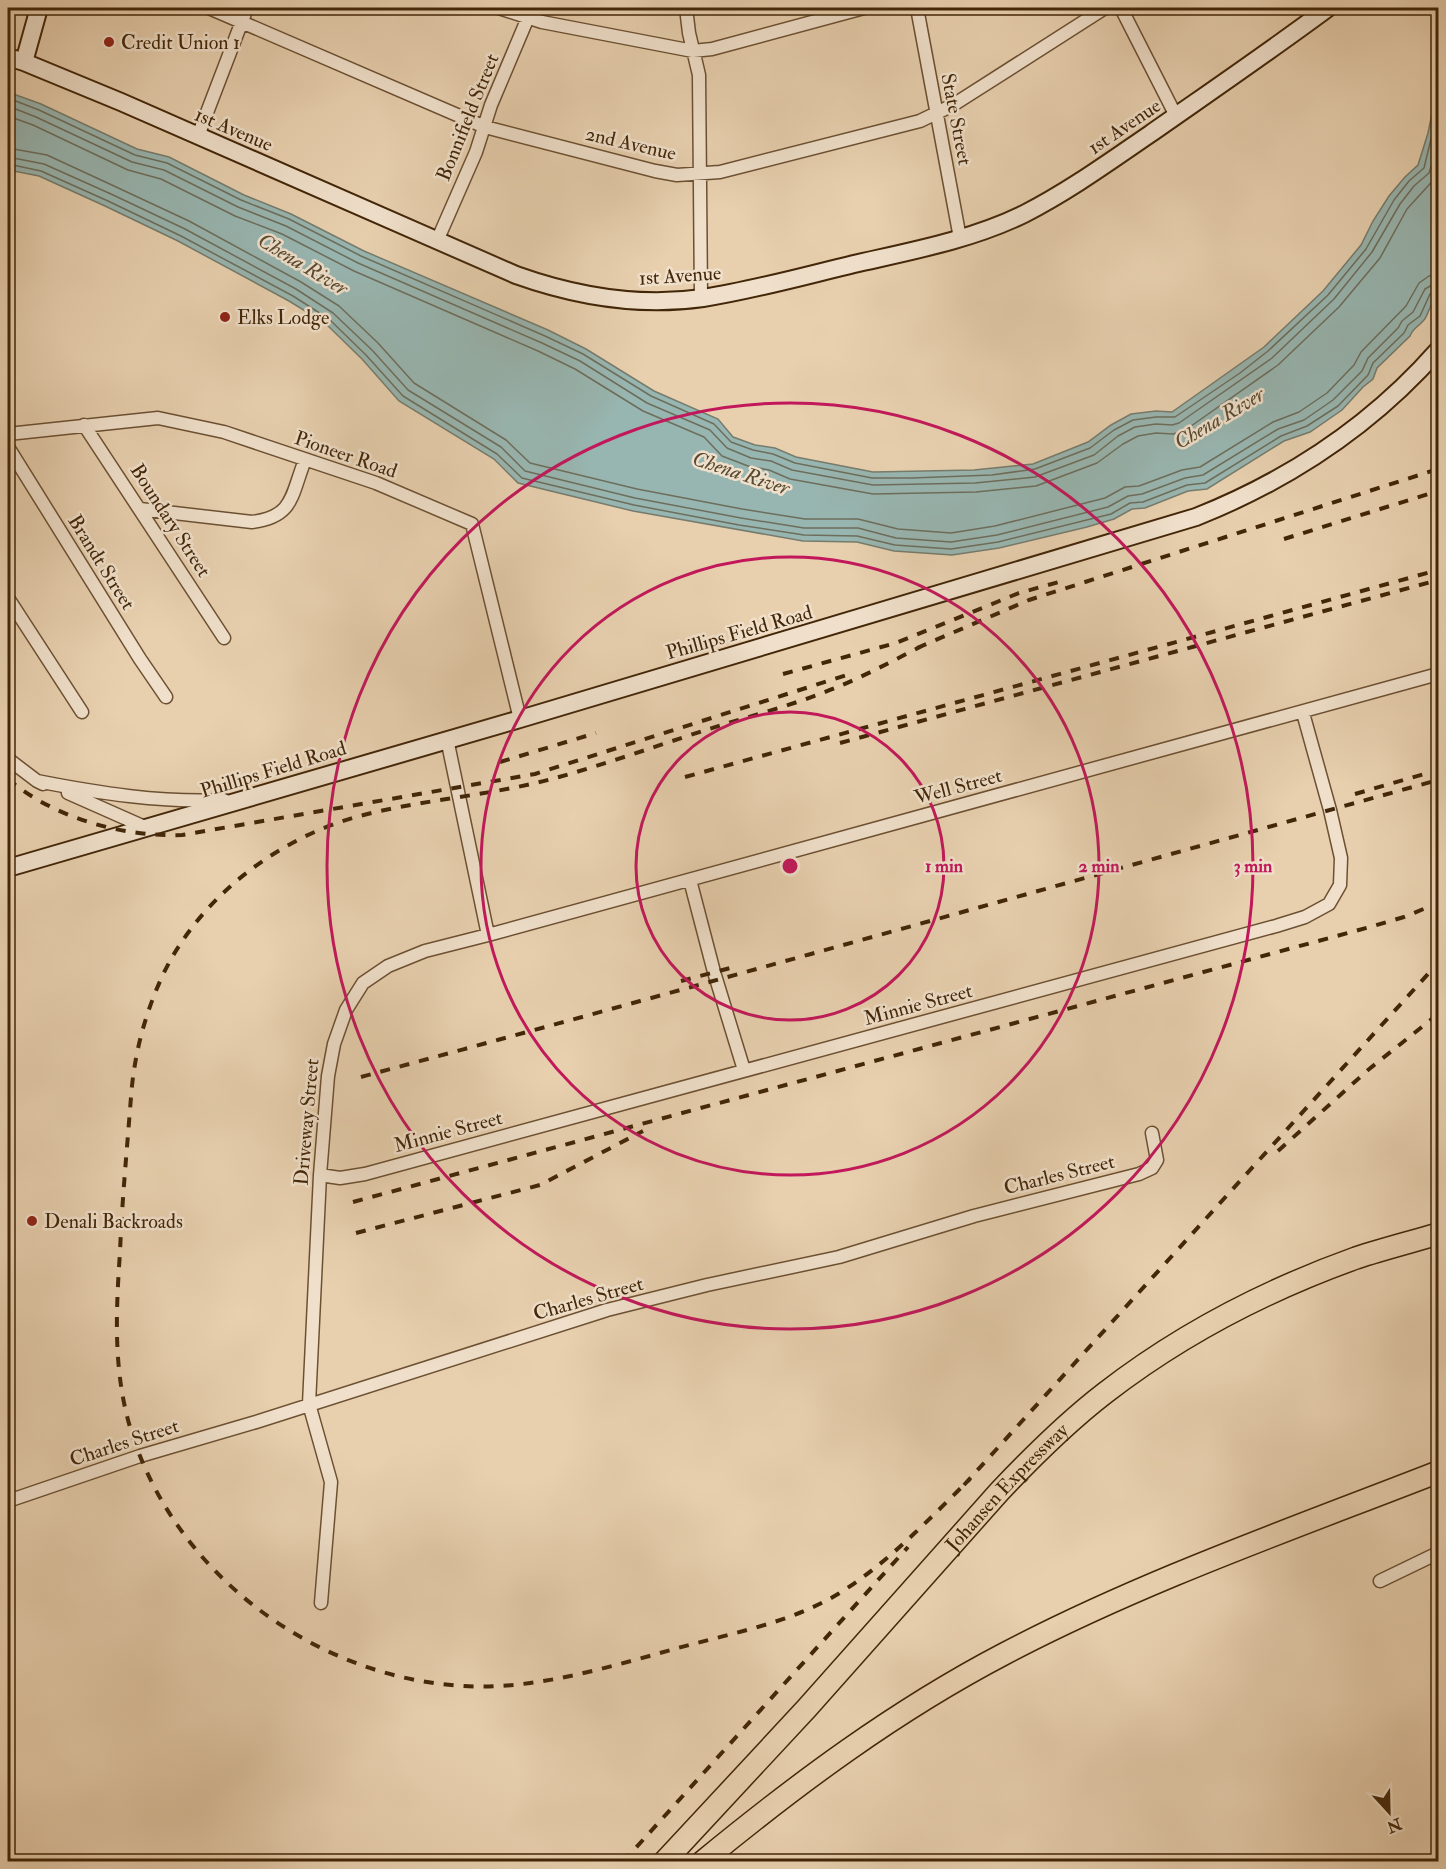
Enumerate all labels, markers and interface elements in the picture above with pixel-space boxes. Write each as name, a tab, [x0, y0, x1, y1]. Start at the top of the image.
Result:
place label: Credit Union 1	[121, 30, 240, 55]
marker: Credit Union 1	[102, 35, 116, 49]
street label: Bonnifield Street	[431, 49, 505, 185]
street label: State Street	[935, 71, 978, 168]
street label: 1st Avenue	[1083, 93, 1166, 160]
street label: 1st Avenue	[191, 102, 277, 157]
street label: 2nd Avenue	[583, 121, 679, 166]
water label: Chena River	[253, 227, 354, 302]
street label: 1st Avenue	[638, 260, 722, 291]
place label: Elks Lodge	[237, 305, 329, 330]
marker: Elks Lodge	[218, 310, 232, 324]
water label: Chena River	[1169, 380, 1270, 456]
street label: Pioneer Road	[291, 425, 401, 484]
water label: Chena River	[689, 445, 794, 502]
street label: Boundary Street	[125, 459, 217, 582]
street label: Brandt Street	[62, 510, 141, 615]
street label: Phillips Field Road	[663, 600, 816, 666]
street label: Phillips Field Road	[197, 735, 349, 804]
street label: Well Street	[911, 763, 1005, 810]
text: 1 min	[925, 855, 964, 878]
text: 2 min	[1079, 855, 1120, 878]
text: 3 min	[1234, 855, 1273, 878]
centre of rings	[780, 856, 800, 876]
street label: Minnie Street	[861, 978, 976, 1031]
street label: Driveway Street	[288, 1057, 325, 1187]
street label: Minnie Street	[391, 1105, 506, 1158]
street label: Charles Street	[1001, 1149, 1118, 1200]
place label: Denali Backroads	[44, 1209, 183, 1234]
marker: Denali Backroads	[25, 1214, 39, 1228]
street label: Charles Street	[530, 1271, 647, 1326]
street label: Charles Street	[66, 1413, 182, 1472]
street label: Johansen Expressway	[939, 1417, 1075, 1558]
north arrow	[1359, 1782, 1419, 1842]
text: N	[1383, 1813, 1406, 1837]

